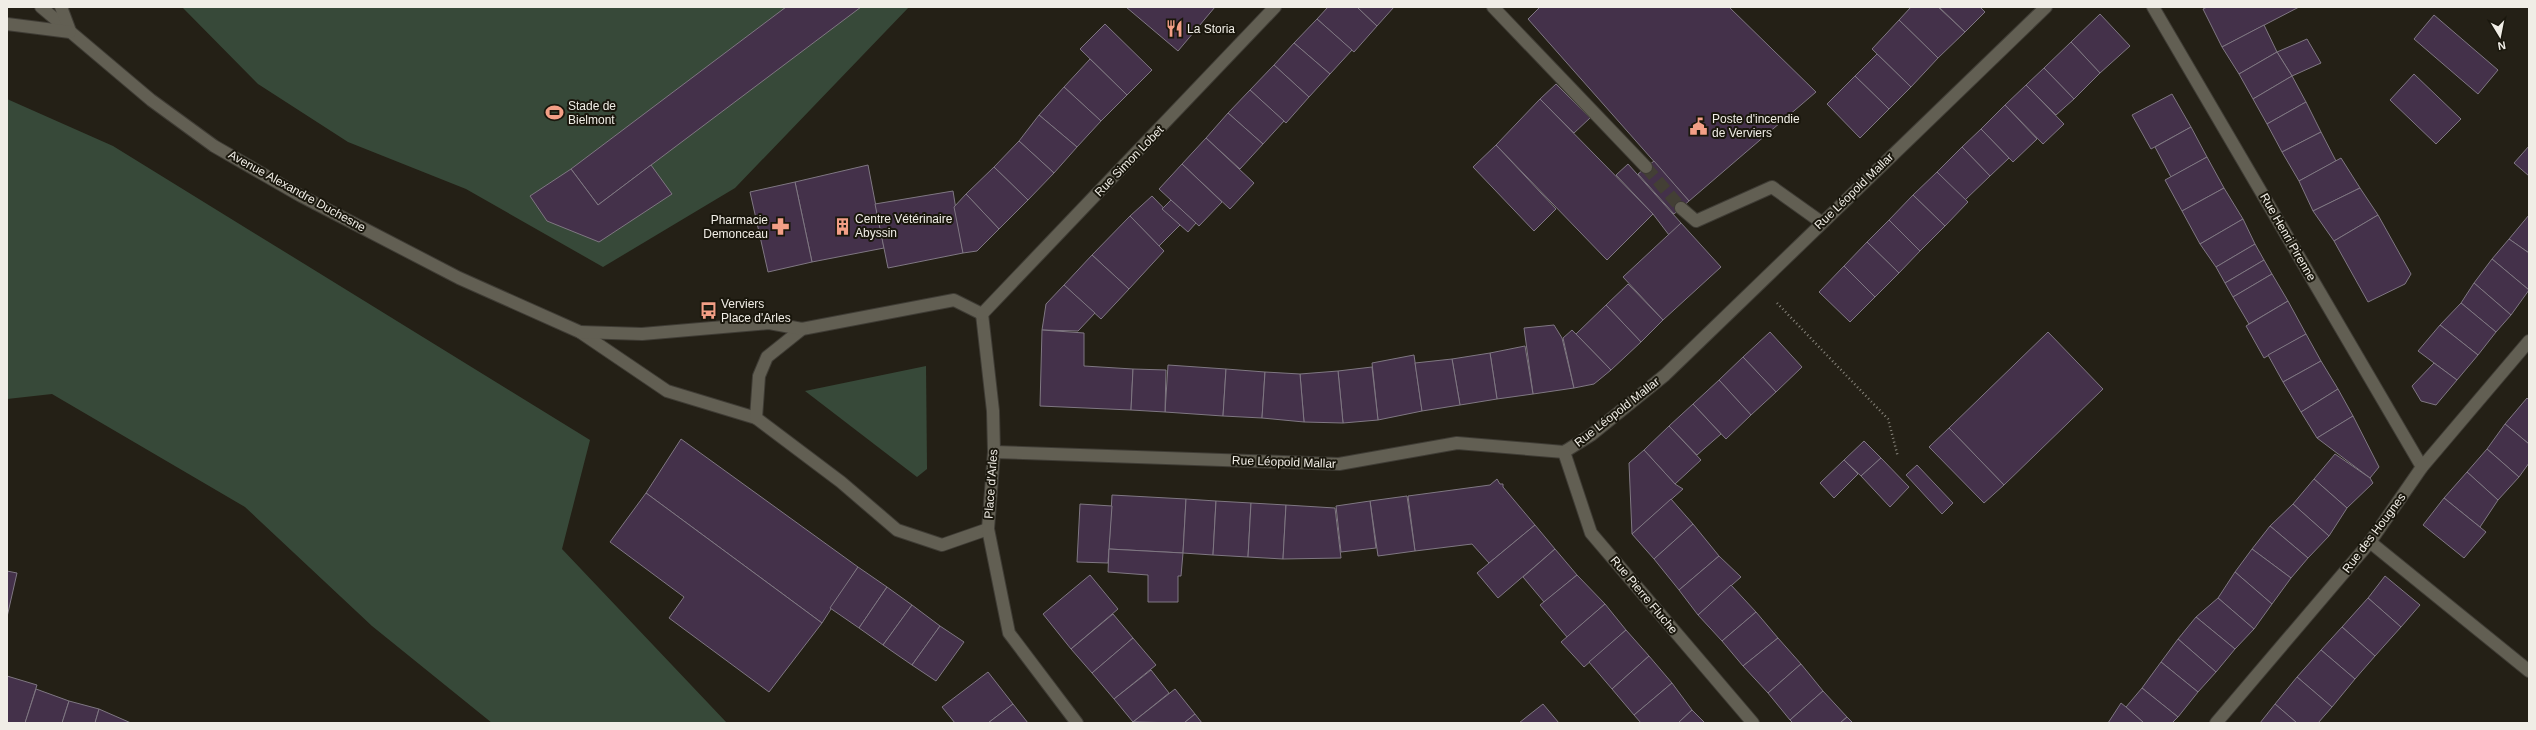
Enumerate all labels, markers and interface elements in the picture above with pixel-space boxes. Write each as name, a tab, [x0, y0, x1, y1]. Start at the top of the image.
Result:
north arrow	[2480, 16, 2520, 56]
restaurant icon: La Storia	[1164, 19, 1184, 39]
place label: La Storia	[1187, 22, 1235, 36]
text: N	[2497, 39, 2507, 52]
place label: Stade de Bielmont	[568, 99, 616, 127]
sports icon: Stade de Bielmont	[545, 103, 565, 123]
place label: Poste d'incendie de Verviers	[1712, 112, 1800, 140]
public building icon: Poste d'incendie de Verviers	[1689, 116, 1709, 136]
street label: Rue Simon Lobet	[1092, 122, 1167, 199]
street label: Avenue Alexandre Duchesne	[226, 147, 368, 235]
street label: Rue Léopold Mallar	[1812, 150, 1896, 232]
street label: Rue Henri Pirenne	[2257, 191, 2319, 284]
place label: Centre Vétérinaire Abyssin	[855, 212, 953, 240]
place label: Pharmacie Demonceau	[703, 213, 768, 241]
building icon: Centre Vétérinaire Abyssin	[832, 216, 852, 236]
pharmacy icon: Pharmacie Demonceau	[771, 217, 791, 237]
place label: Verviers Place d'Arles	[721, 297, 791, 325]
bus stop icon: Verviers Place d'Arles	[698, 301, 718, 321]
street label: Rue Léopold Mallar	[1572, 374, 1662, 450]
street label: Place d'Arles	[982, 449, 1000, 519]
street label: Rue Léopold Mallar	[1232, 453, 1336, 471]
street label: Rue des Hougnes	[2339, 490, 2409, 576]
street label: Rue Pierre Fluche	[1608, 553, 1681, 637]

